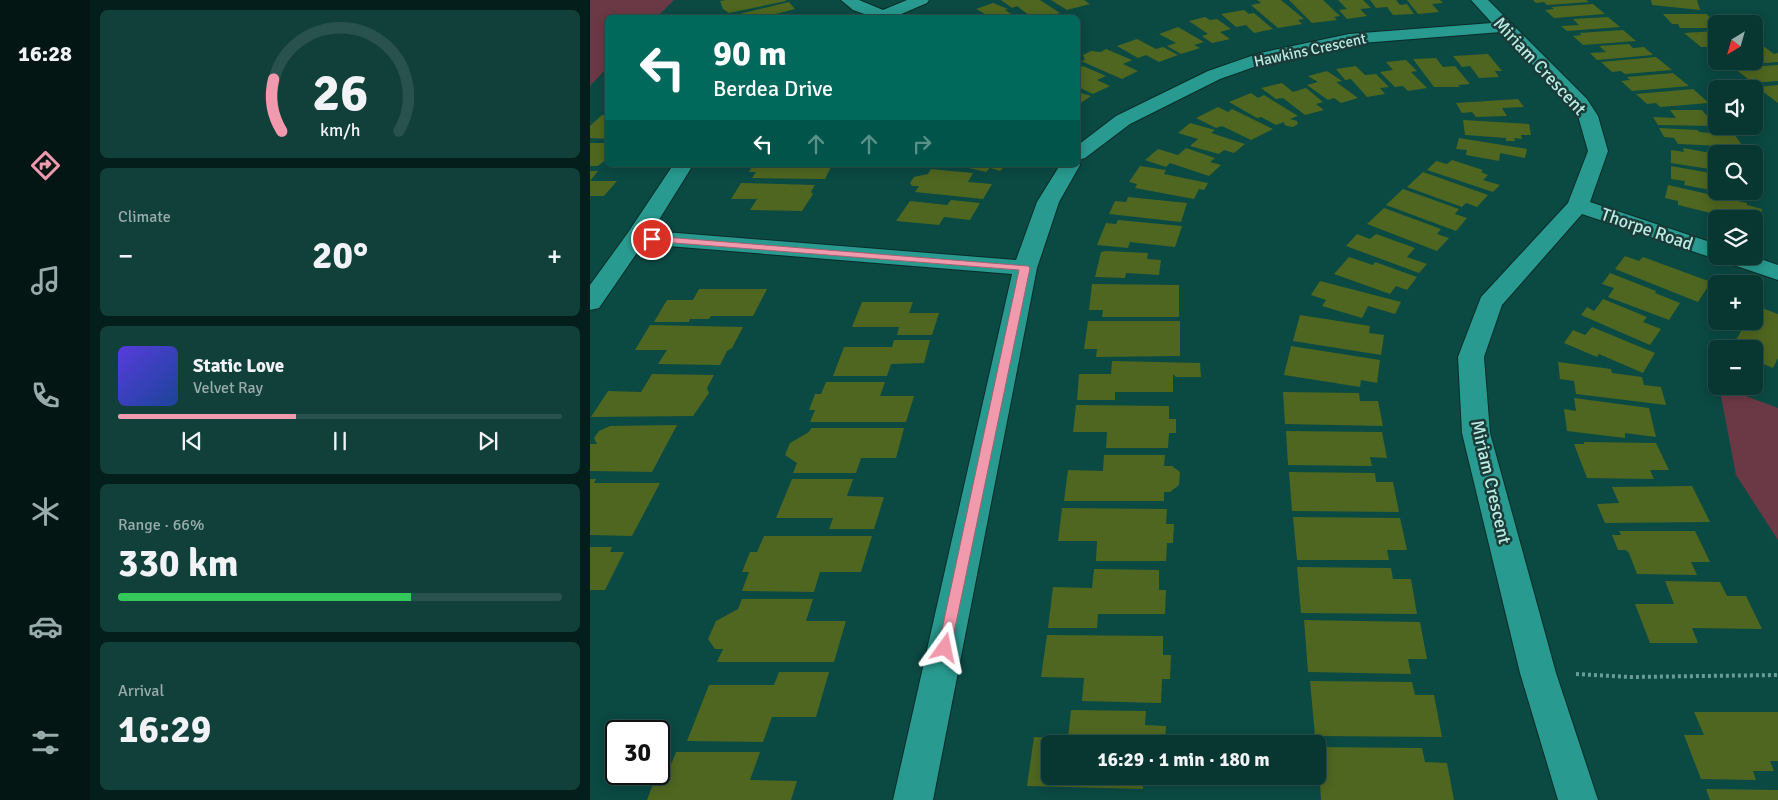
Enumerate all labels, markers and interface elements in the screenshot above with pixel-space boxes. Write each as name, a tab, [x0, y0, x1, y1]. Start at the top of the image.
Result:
street label: Miriam Crescent	[1489, 12, 1591, 120]
north arrow	[1708, 15, 1762, 70]
map controls	[1708, 15, 1763, 395]
street label: Hawkins Crescent	[1252, 29, 1368, 71]
text: 90 m	[713, 32, 787, 75]
icon: left	[630, 35, 695, 100]
text: 16:28	[18, 40, 72, 67]
text: 26	[312, 61, 368, 125]
text: Berdea Drive	[713, 75, 833, 102]
button: sound	[1708, 80, 1763, 135]
text: km/h	[320, 119, 360, 141]
icon: left	[749, 130, 777, 158]
icon: ahead	[802, 130, 830, 158]
icon: ahead	[855, 130, 883, 158]
icon: right	[908, 130, 936, 158]
button: search	[1708, 145, 1763, 200]
icon: directions	[28, 148, 63, 183]
street label: Thorpe Road	[1598, 203, 1696, 255]
text: Climate	[118, 207, 171, 227]
button: layers	[1708, 210, 1763, 265]
pin	[631, 218, 673, 260]
icon: arrive	[638, 225, 666, 253]
text: 20°	[312, 232, 368, 279]
text: −	[118, 239, 133, 273]
text: +	[547, 239, 562, 273]
icon: music	[28, 263, 63, 298]
button: +	[1708, 275, 1763, 330]
button: −	[1708, 340, 1763, 395]
text: Static Love	[193, 354, 284, 378]
icon: phone	[28, 378, 63, 413]
text: Velvet Ray	[193, 378, 263, 398]
street label: Miriam Crescent	[1466, 418, 1516, 546]
icon: previous	[178, 427, 206, 455]
icon: pause	[326, 427, 354, 455]
icon: next	[474, 427, 502, 455]
icon: climate	[28, 494, 63, 529]
text: Range · 66%	[118, 515, 204, 535]
text: 330 km	[118, 540, 239, 587]
icon: car	[28, 609, 63, 644]
position arrow	[918, 621, 970, 673]
text: Arrival	[118, 681, 164, 701]
text: 16:29	[118, 706, 211, 753]
speed limit sign: 30	[605, 720, 670, 785]
icon: filters	[28, 725, 63, 760]
text: 16:29 · 1 min · 180 m	[1097, 748, 1270, 772]

